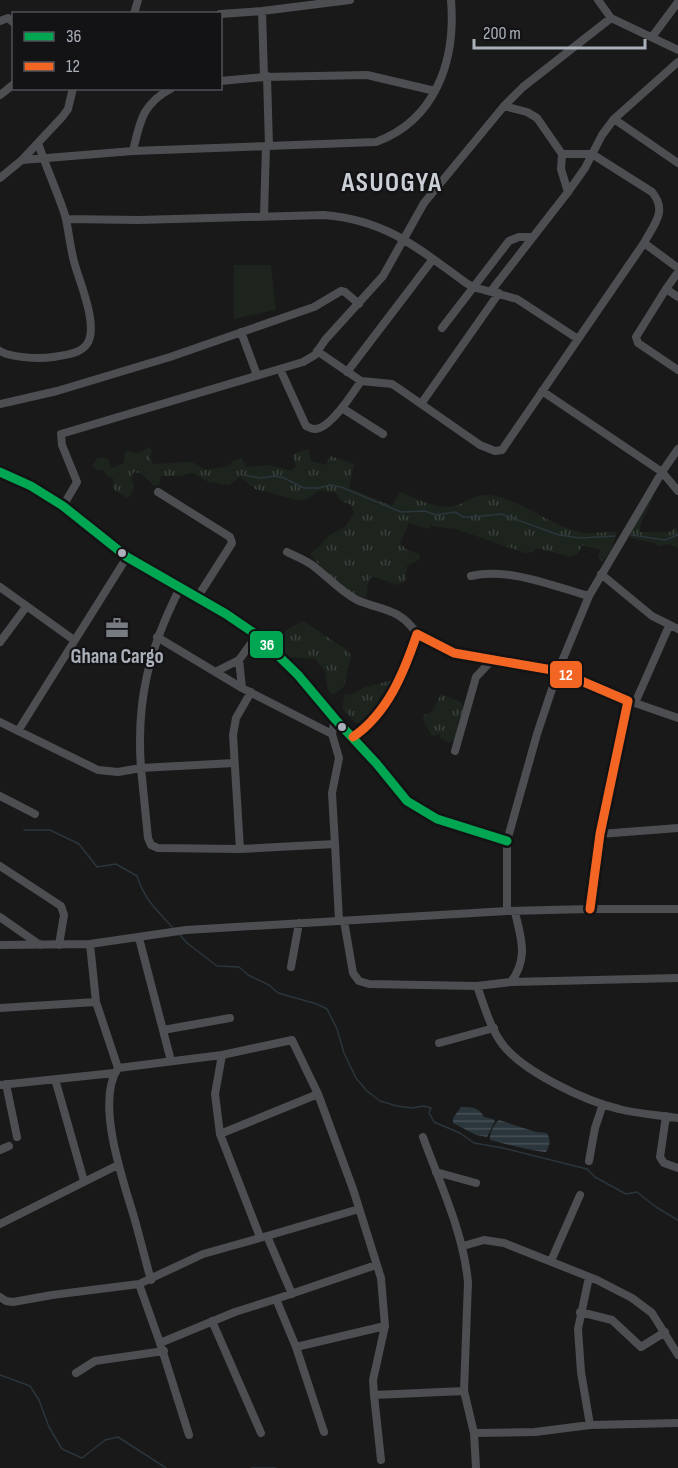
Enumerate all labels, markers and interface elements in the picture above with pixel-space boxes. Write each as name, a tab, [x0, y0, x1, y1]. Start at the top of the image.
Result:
legend	[12, 12, 222, 90]
scale bar	[474, 12, 645, 50]
text: 200 m	[483, 23, 521, 44]
text: 36	[66, 26, 82, 47]
text: 12	[66, 56, 80, 77]
district label: ASUOGYA	[340, 167, 443, 199]
unlabelled marker	[116, 547, 128, 559]
office icon: Ghana Cargo	[104, 615, 130, 641]
line badge: 36	[249, 630, 284, 659]
text: 36	[260, 636, 274, 655]
place label: Ghana Cargo	[70, 644, 164, 669]
line badge: 12	[549, 660, 583, 689]
text: 12	[559, 666, 573, 685]
unlabelled marker	[336, 721, 348, 733]

